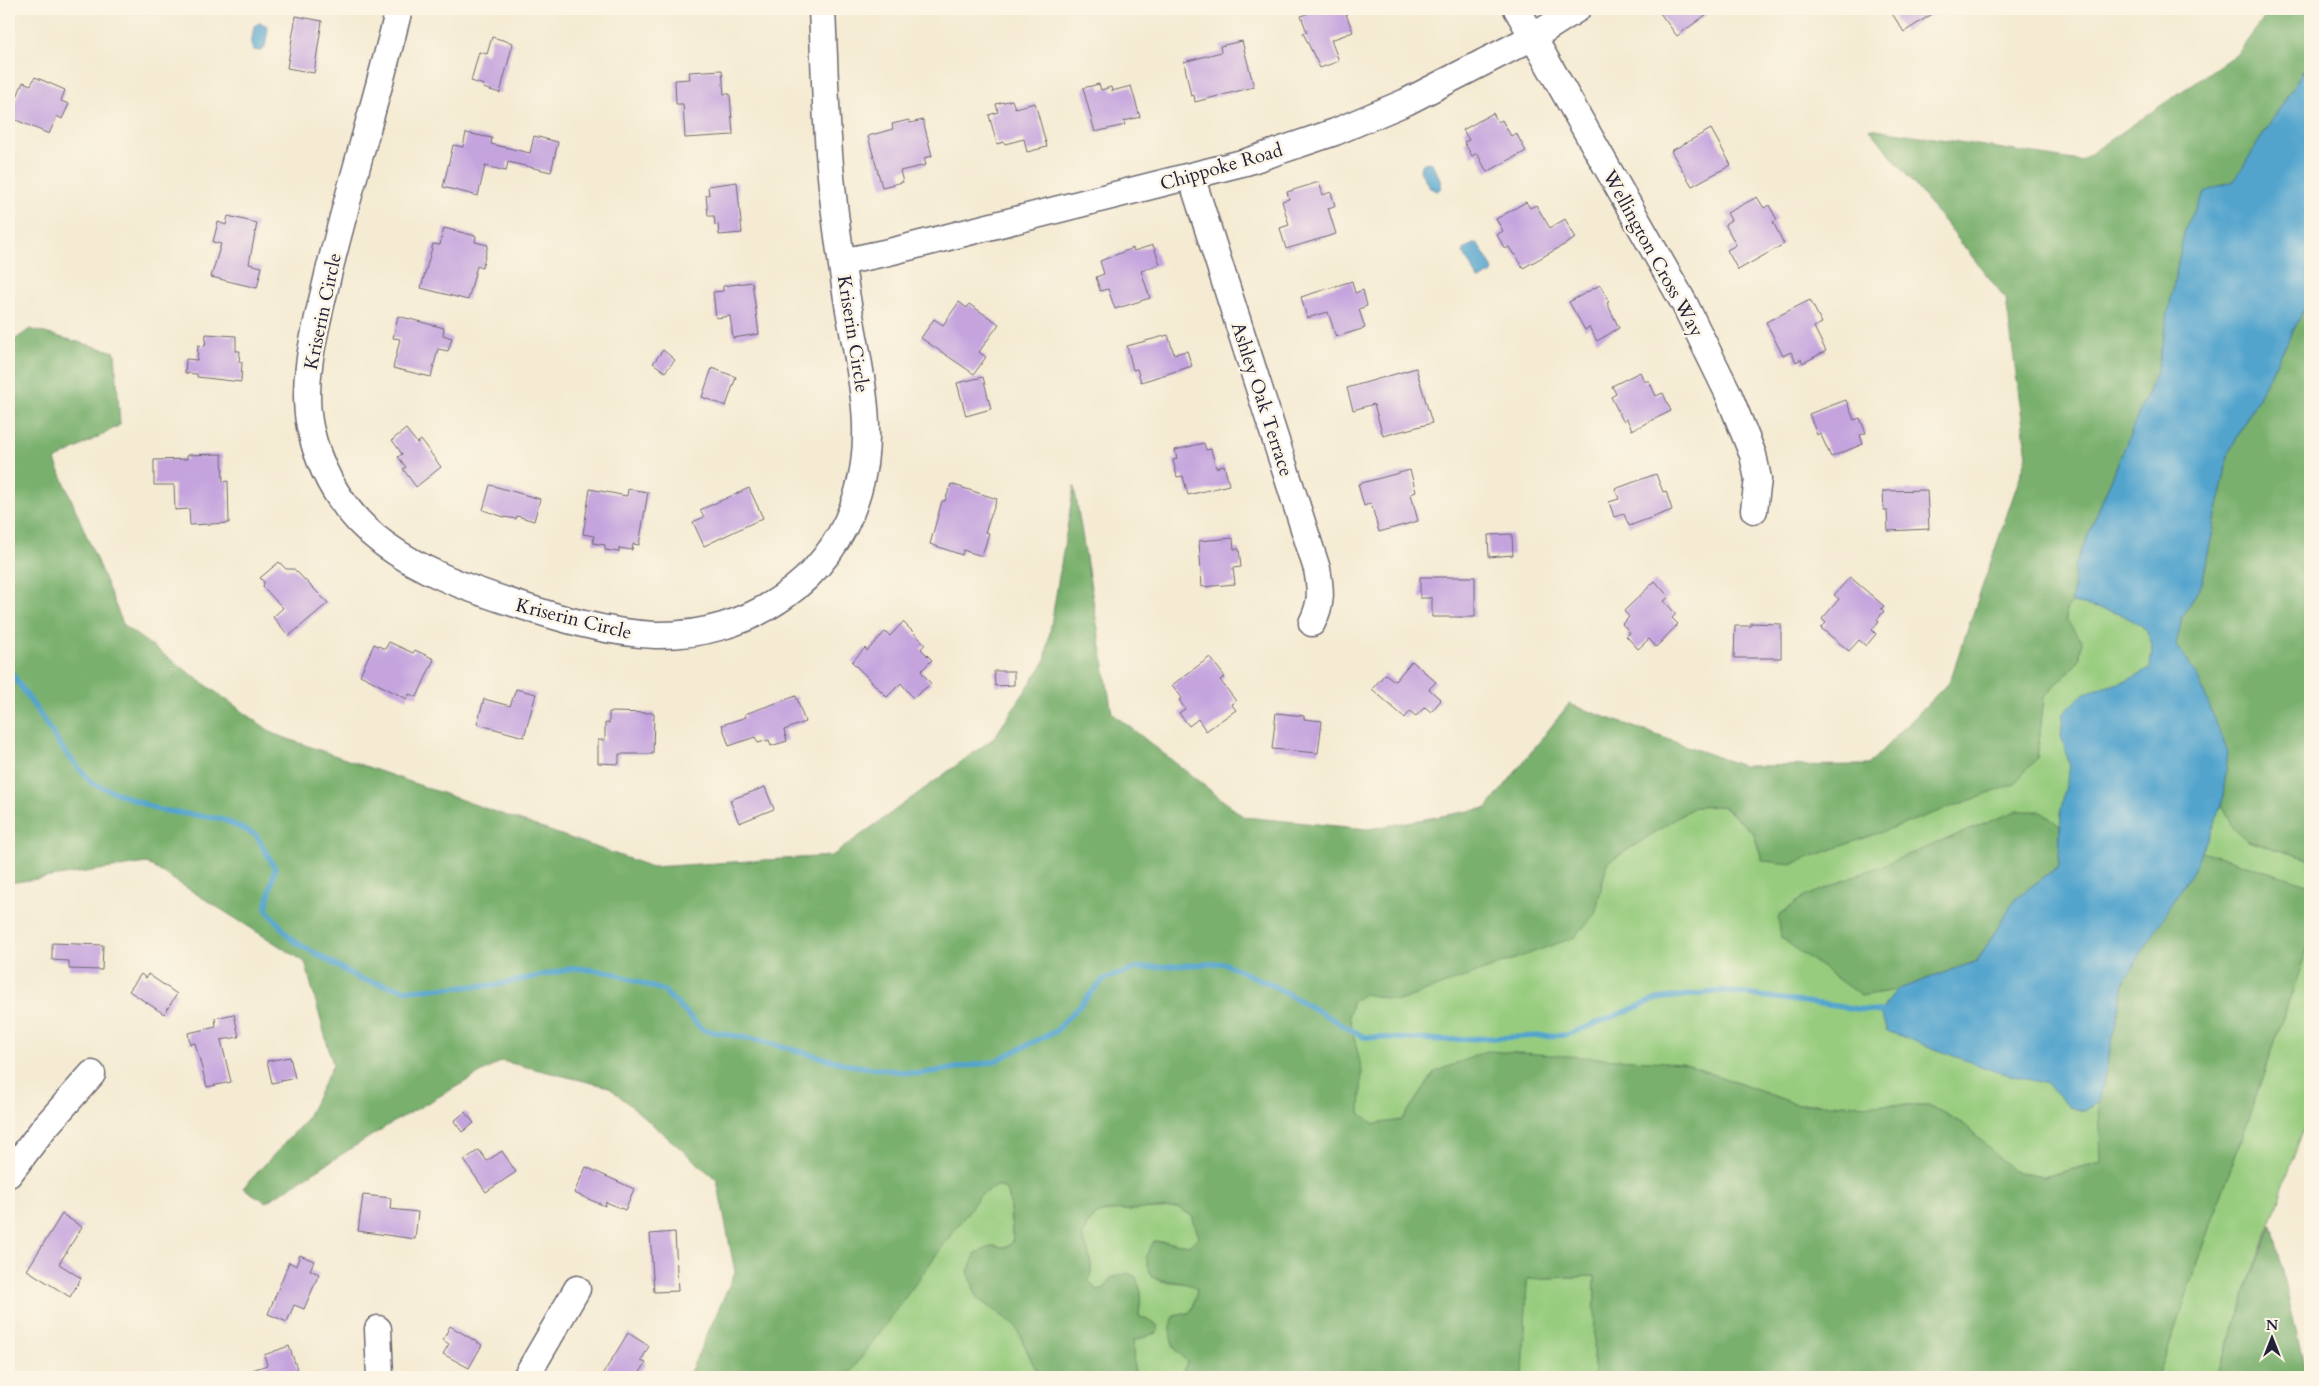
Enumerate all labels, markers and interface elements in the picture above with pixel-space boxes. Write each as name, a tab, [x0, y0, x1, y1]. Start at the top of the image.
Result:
street label: Chippoke Road	[1157, 137, 1286, 197]
street label: Wellington Cross Way	[1596, 165, 1710, 342]
street label: Kriserin Circle	[298, 251, 348, 372]
street label: Kriserin Circle	[831, 274, 875, 395]
street label: Ashley Oak Terrace	[1225, 319, 1299, 480]
street label: Kriserin Circle	[513, 592, 634, 646]
north arrow	[2246, 1314, 2296, 1364]
text: N	[2266, 1316, 2278, 1335]

